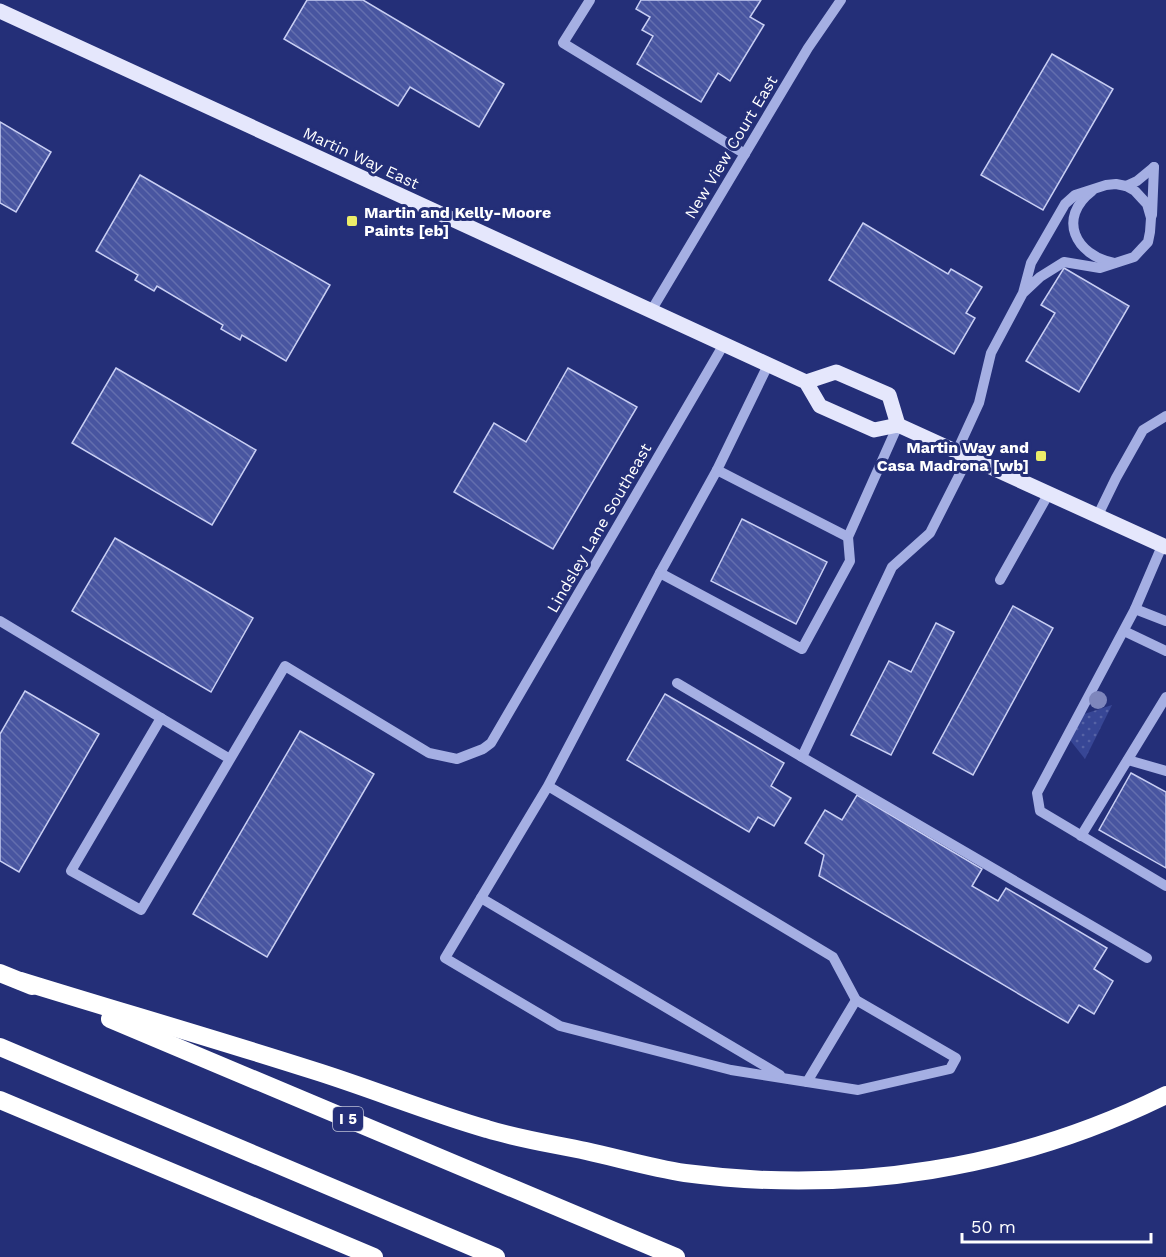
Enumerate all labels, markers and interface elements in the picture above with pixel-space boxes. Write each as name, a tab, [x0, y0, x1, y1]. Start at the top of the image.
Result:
street label: New View Court East	[681, 72, 781, 222]
street label: Martin Way East	[300, 123, 422, 193]
place label: Martin and Kelly-Moore Paints [eb]	[364, 203, 551, 240]
marker: Martin and Kelly-Moore Paints [eb]	[345, 214, 359, 228]
place label: Martin Way and Casa Madrona [wb]	[877, 438, 1029, 475]
street label: Lindsley Lane Southeast	[543, 440, 655, 616]
marker: Martin Way and Casa Madrona [wb]	[1034, 449, 1048, 463]
road number: I 5	[333, 1107, 363, 1131]
scale bar	[962, 1206, 1151, 1244]
text: 50 m	[971, 1216, 1016, 1237]

